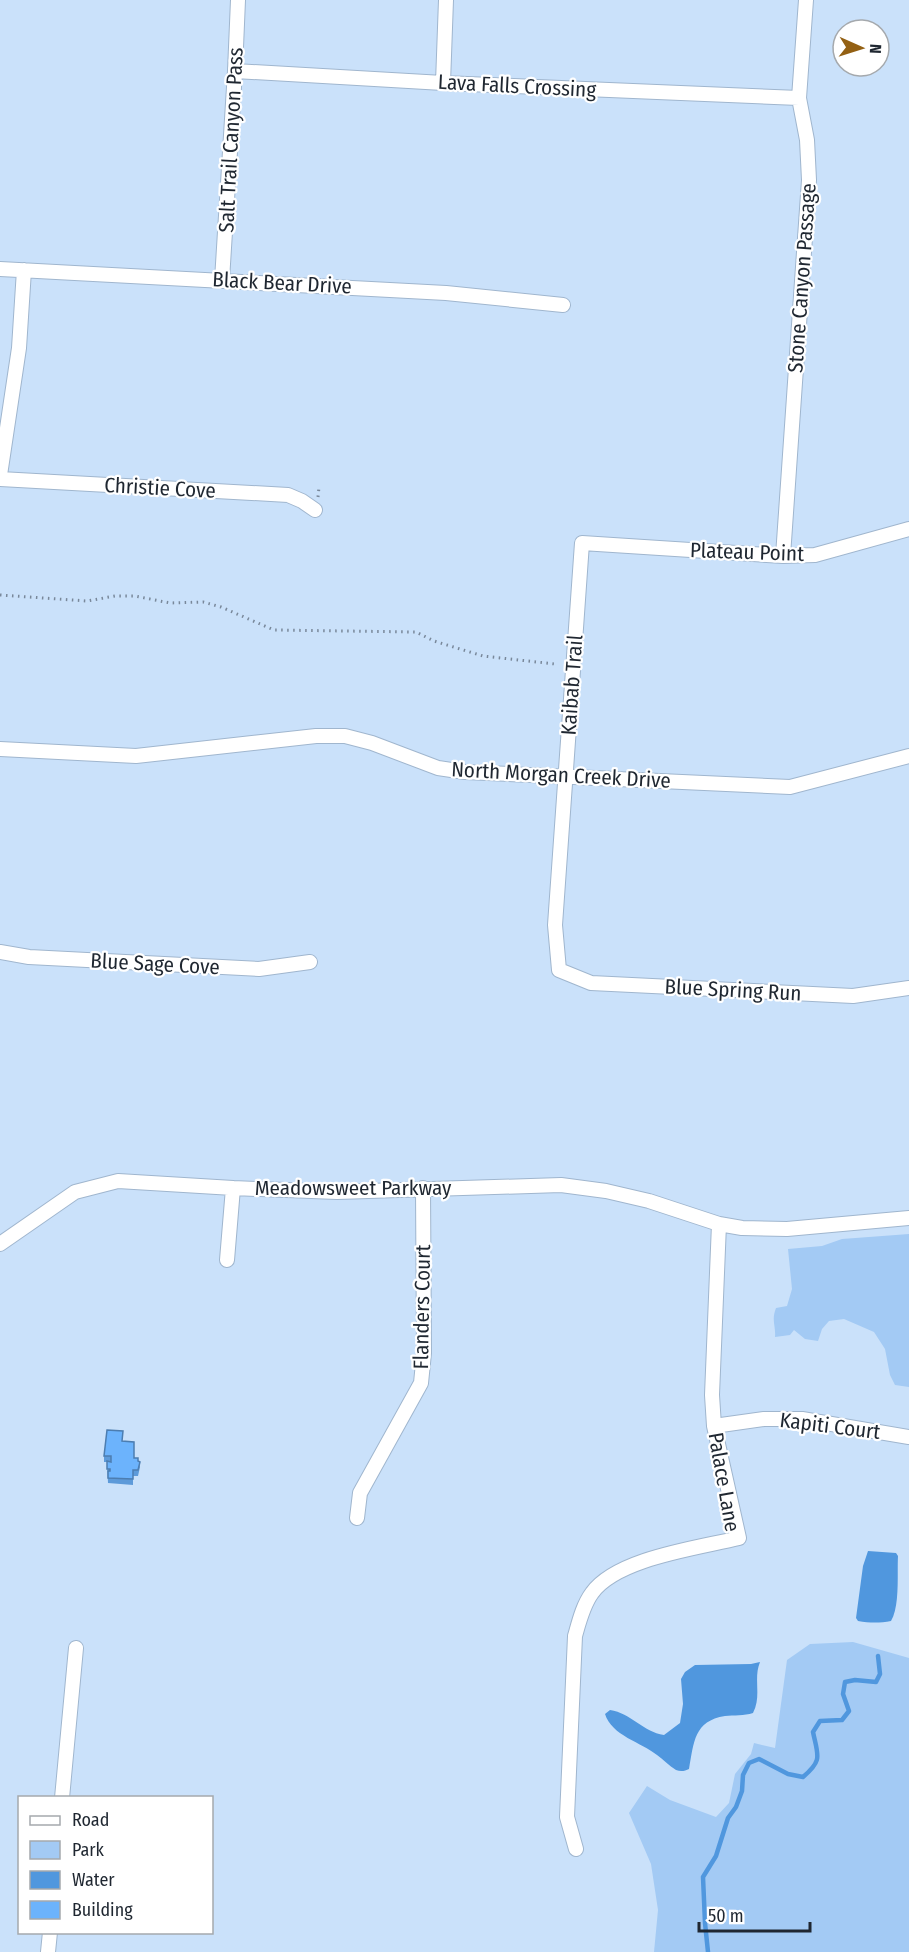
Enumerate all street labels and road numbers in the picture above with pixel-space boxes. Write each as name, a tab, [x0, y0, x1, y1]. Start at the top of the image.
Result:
street label: Salt Trail Canyon Pass	[213, 47, 249, 233]
street label: Lava Falls Crossing	[437, 69, 597, 103]
street label: Stone Canyon Passage	[782, 182, 822, 374]
street label: Black Bear Drive	[212, 266, 352, 300]
street label: Christie Cove	[104, 472, 216, 504]
street label: Plateau Point	[690, 537, 805, 567]
street label: Kaibab Trail	[556, 633, 589, 736]
street label: North Morgan Creek Drive	[451, 756, 671, 794]
street label: Blue Sage Cove	[90, 948, 220, 980]
street label: Blue Spring Run	[664, 973, 802, 1007]
street label: Meadowsweet Parkway	[255, 1175, 452, 1201]
street label: Flanders Court	[408, 1244, 436, 1370]
street label: Kapiti Court	[778, 1407, 882, 1445]
street label: Palace Lane	[702, 1430, 746, 1534]

